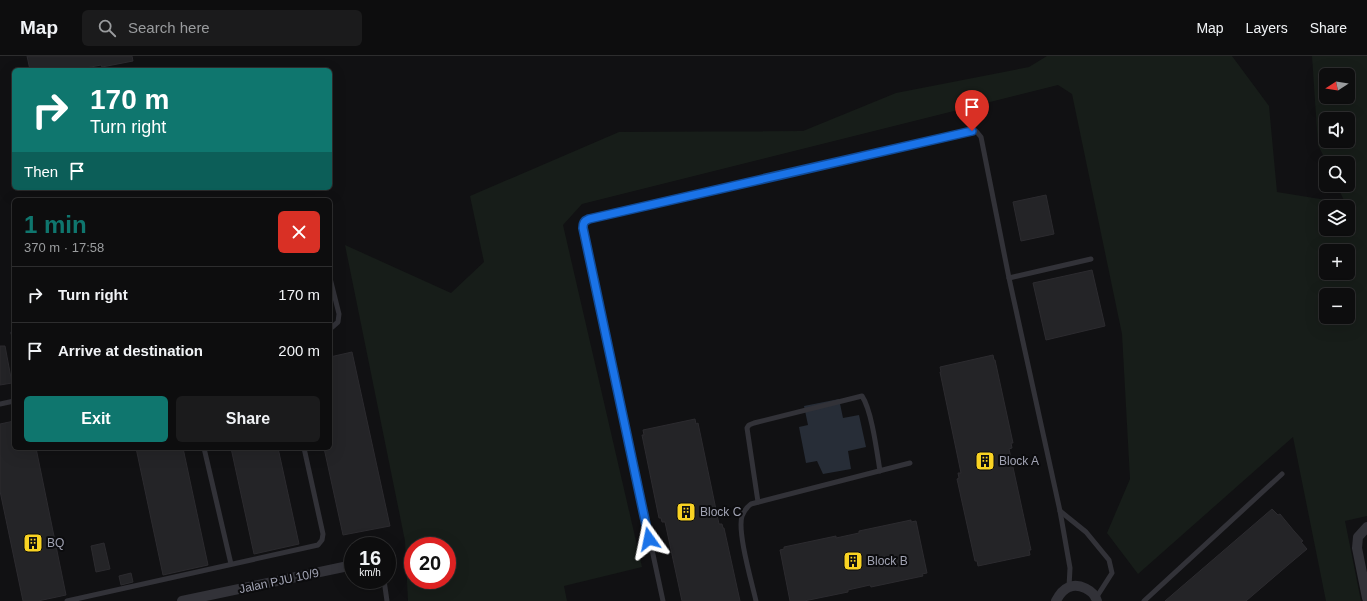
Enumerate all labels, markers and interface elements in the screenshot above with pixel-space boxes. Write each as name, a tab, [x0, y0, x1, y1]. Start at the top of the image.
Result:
search box	[82, 10, 362, 46]
text: Map	[20, 17, 58, 38]
icon: search	[96, 17, 118, 39]
text: Search here	[128, 19, 210, 36]
text: Map	[1196, 20, 1224, 36]
text: Layers	[1246, 20, 1288, 36]
text: Share	[1310, 20, 1347, 36]
north arrow	[1319, 68, 1355, 104]
map controls	[1319, 68, 1355, 324]
icon: right	[24, 84, 76, 136]
text: 170 m	[90, 84, 169, 115]
pin	[955, 90, 989, 131]
icon: arrive	[961, 96, 983, 118]
button: sound	[1319, 112, 1355, 148]
text: Turn right	[90, 117, 166, 137]
button: search	[1319, 156, 1355, 192]
icon: arrive	[66, 160, 88, 182]
text: Then	[24, 163, 58, 180]
button: layers	[1319, 200, 1355, 236]
text: 1 min	[24, 211, 87, 238]
button: close	[278, 211, 320, 253]
text: 370 m · 17:58	[24, 240, 104, 255]
button: +	[1319, 244, 1355, 280]
icon: right	[24, 284, 46, 306]
text: Turn right	[58, 286, 128, 303]
text: 170 m	[278, 286, 320, 303]
button: −	[1319, 288, 1355, 324]
icon: arrive	[24, 340, 46, 362]
text: Arrive at destination	[58, 342, 203, 359]
text: 200 m	[278, 342, 320, 359]
button: Exit	[24, 396, 168, 442]
button: Share	[176, 396, 320, 442]
building icon: Block A	[974, 450, 996, 472]
place label: Block A	[999, 454, 1039, 468]
building icon: Block C	[675, 501, 697, 523]
place label: Block C	[700, 505, 742, 519]
position arrow	[628, 518, 670, 560]
building icon: BQ	[22, 532, 44, 554]
place label: BQ	[47, 536, 64, 550]
speed limit sign: 20	[404, 537, 456, 589]
text: 16	[359, 547, 381, 569]
building icon: Block B	[842, 550, 864, 572]
place label: Block B	[867, 554, 908, 568]
street label: Jalan PJU 10/9	[238, 566, 321, 596]
text: km/h	[359, 567, 381, 578]

